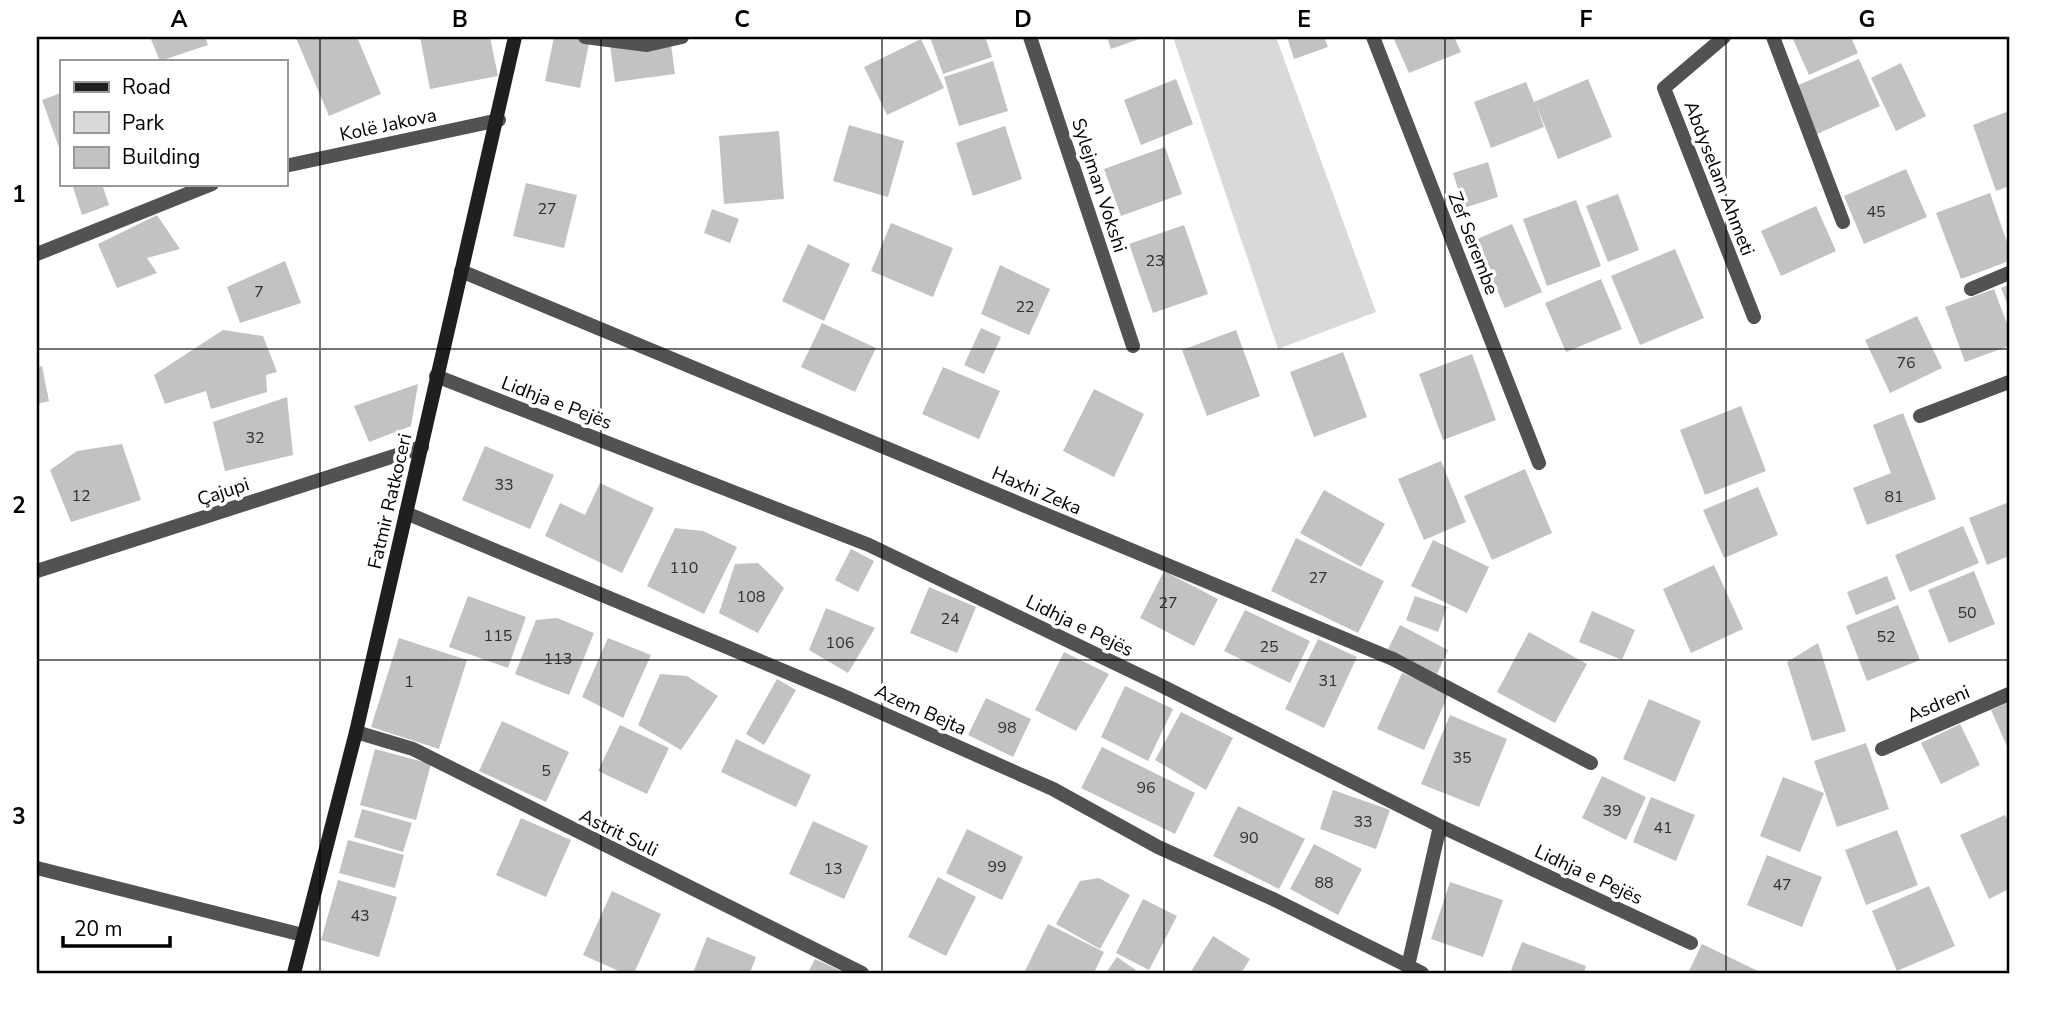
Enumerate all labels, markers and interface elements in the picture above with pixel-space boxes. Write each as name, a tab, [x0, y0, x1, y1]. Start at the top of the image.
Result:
text: A	[170, 4, 188, 35]
text: B	[452, 4, 468, 35]
text: C	[734, 4, 750, 35]
text: D	[1014, 4, 1032, 35]
text: E	[1297, 4, 1311, 35]
text: F	[1580, 4, 1593, 35]
text: G	[1859, 4, 1875, 35]
legend	[60, 60, 287, 186]
text: Road	[122, 73, 171, 101]
street label: Abdyselam Ahmeti	[1678, 97, 1761, 259]
street label: Kolë Jakova	[337, 102, 439, 148]
text: Park	[122, 109, 164, 137]
street label: Sylejman Vokshi	[1065, 115, 1133, 256]
text: Building	[122, 143, 200, 171]
text: 1	[12, 179, 26, 210]
street label: Zef Serembe	[1442, 188, 1505, 299]
house number: 27	[537, 198, 557, 220]
house number: 45	[1866, 201, 1886, 223]
house number: 23	[1145, 250, 1165, 272]
house number: 7	[254, 281, 264, 303]
house number: 22	[1015, 296, 1035, 318]
house number: 76	[1896, 352, 1916, 374]
street label: Lidhja e Pejës	[498, 370, 616, 436]
house number: 32	[245, 427, 265, 449]
street label: Fatmir Ratkoceri	[362, 431, 418, 572]
street label: Haxhi Zeka	[988, 460, 1085, 521]
street label: Çajupi	[194, 471, 253, 513]
house number: 33	[494, 474, 514, 496]
house number: 12	[71, 485, 91, 507]
house number: 81	[1884, 486, 1904, 508]
text: 2	[12, 490, 26, 521]
house number: 110	[670, 557, 698, 579]
house number: 27	[1308, 567, 1328, 589]
house number: 108	[737, 586, 765, 608]
street label: Lidhja e Pejës	[1022, 589, 1138, 663]
house number: 27	[1158, 592, 1178, 614]
house number: 50	[1957, 602, 1977, 624]
house number: 24	[940, 608, 960, 630]
house number: 115	[484, 625, 512, 647]
house number: 52	[1876, 626, 1896, 648]
house number: 106	[826, 632, 854, 654]
house number: 25	[1259, 636, 1279, 658]
house number: 113	[544, 648, 572, 670]
house number: 31	[1318, 670, 1338, 692]
house number: 1	[404, 671, 414, 693]
street label: Azem Bejta	[871, 678, 971, 742]
street label: Asdreni	[1903, 679, 1974, 729]
house number: 98	[997, 717, 1017, 739]
house number: 35	[1452, 747, 1472, 769]
house number: 5	[541, 760, 551, 782]
house number: 96	[1136, 777, 1156, 799]
house number: 39	[1602, 800, 1622, 822]
text: 3	[12, 801, 26, 832]
street label: Astrit Suli	[575, 803, 662, 863]
house number: 33	[1353, 811, 1373, 833]
house number: 41	[1653, 817, 1673, 839]
house number: 90	[1239, 827, 1259, 849]
street label: Lidhja e Pejës	[1530, 839, 1647, 911]
house number: 99	[987, 856, 1007, 878]
house number: 13	[823, 858, 843, 880]
house number: 88	[1314, 872, 1334, 894]
house number: 47	[1772, 874, 1792, 896]
scale bar	[63, 905, 170, 949]
house number: 43	[350, 905, 370, 927]
text: 20 m	[74, 915, 123, 943]

